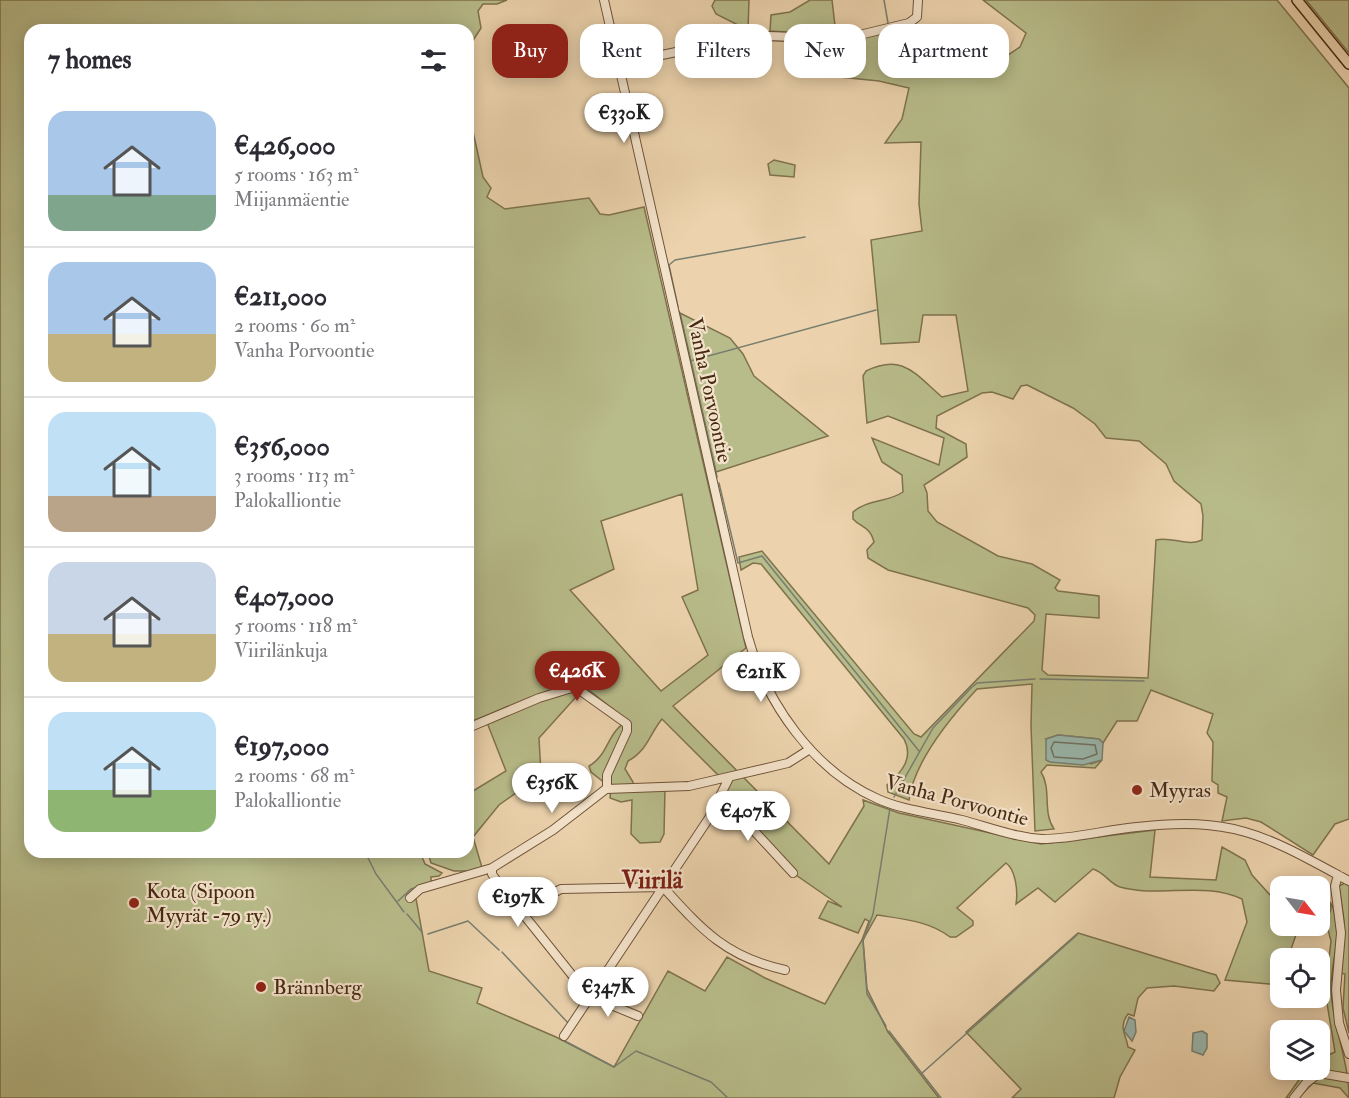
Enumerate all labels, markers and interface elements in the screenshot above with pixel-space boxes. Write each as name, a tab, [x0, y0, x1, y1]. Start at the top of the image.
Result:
chip: Buy	[492, 24, 568, 78]
chip: Rent	[580, 24, 663, 78]
chip: Filters	[675, 24, 772, 78]
chip: New	[784, 24, 866, 78]
chip: Apartment	[878, 24, 1009, 78]
text: 7 homes	[48, 44, 131, 76]
icon: filters	[417, 44, 450, 77]
pin: €330K	[582, 93, 666, 144]
text: €330K	[598, 100, 650, 125]
text: €426,000	[234, 130, 336, 162]
icon: home	[96, 135, 168, 207]
text: 5 rooms · 163 m²	[234, 162, 359, 187]
text: Miijanmäentie	[234, 187, 349, 212]
text: €211,000	[234, 281, 327, 313]
icon: home	[96, 286, 168, 358]
text: 2 rooms · 60 m²	[234, 313, 355, 338]
street label: Vanha Porvoontie	[681, 315, 738, 465]
text: Vanha Porvoontie	[234, 338, 374, 363]
text: €356,000	[234, 431, 330, 463]
icon: home	[96, 436, 168, 508]
text: 3 rooms · 113 m²	[234, 463, 355, 488]
text: Palokalliontie	[234, 488, 341, 513]
text: €407,000	[234, 581, 334, 613]
icon: home	[96, 586, 168, 658]
text: 5 rooms · 118 m²	[234, 613, 357, 638]
text: Viirilänkuja	[234, 638, 328, 663]
pin: €426K	[535, 651, 619, 702]
pin: €211K	[719, 652, 803, 703]
text: €426K	[549, 658, 605, 683]
text: €211K	[736, 659, 786, 684]
text: €197,000	[234, 731, 329, 763]
icon: home	[96, 736, 168, 808]
text: 2 rooms · 68 m²	[234, 763, 355, 788]
pin: €356K	[510, 763, 594, 814]
street label: Vanha Porvoontie	[882, 768, 1032, 833]
text: €356K	[526, 770, 578, 795]
place label: Myyras	[1149, 777, 1211, 804]
marker: Myyras	[1130, 783, 1144, 797]
text: Palokalliontie	[234, 788, 341, 813]
pin: €407K	[706, 791, 790, 842]
text: €407K	[720, 798, 776, 823]
district label: Viirilä	[620, 865, 684, 896]
north arrow	[1270, 876, 1330, 936]
map controls	[1270, 876, 1330, 1080]
pin: €197K	[476, 877, 560, 928]
place label: Kota (Sipoon Myyrät -79 ry.)	[146, 878, 272, 929]
text: €197K	[492, 884, 544, 909]
marker: Kota (Sipoon Myyrät -79 ry.)	[127, 896, 141, 910]
button: locate	[1270, 948, 1330, 1008]
pin: €347K	[566, 967, 650, 1018]
place label: Brännberg	[273, 974, 362, 1001]
text: €347K	[582, 974, 634, 999]
marker: Brännberg	[254, 980, 268, 994]
button: layers	[1270, 1020, 1330, 1080]

